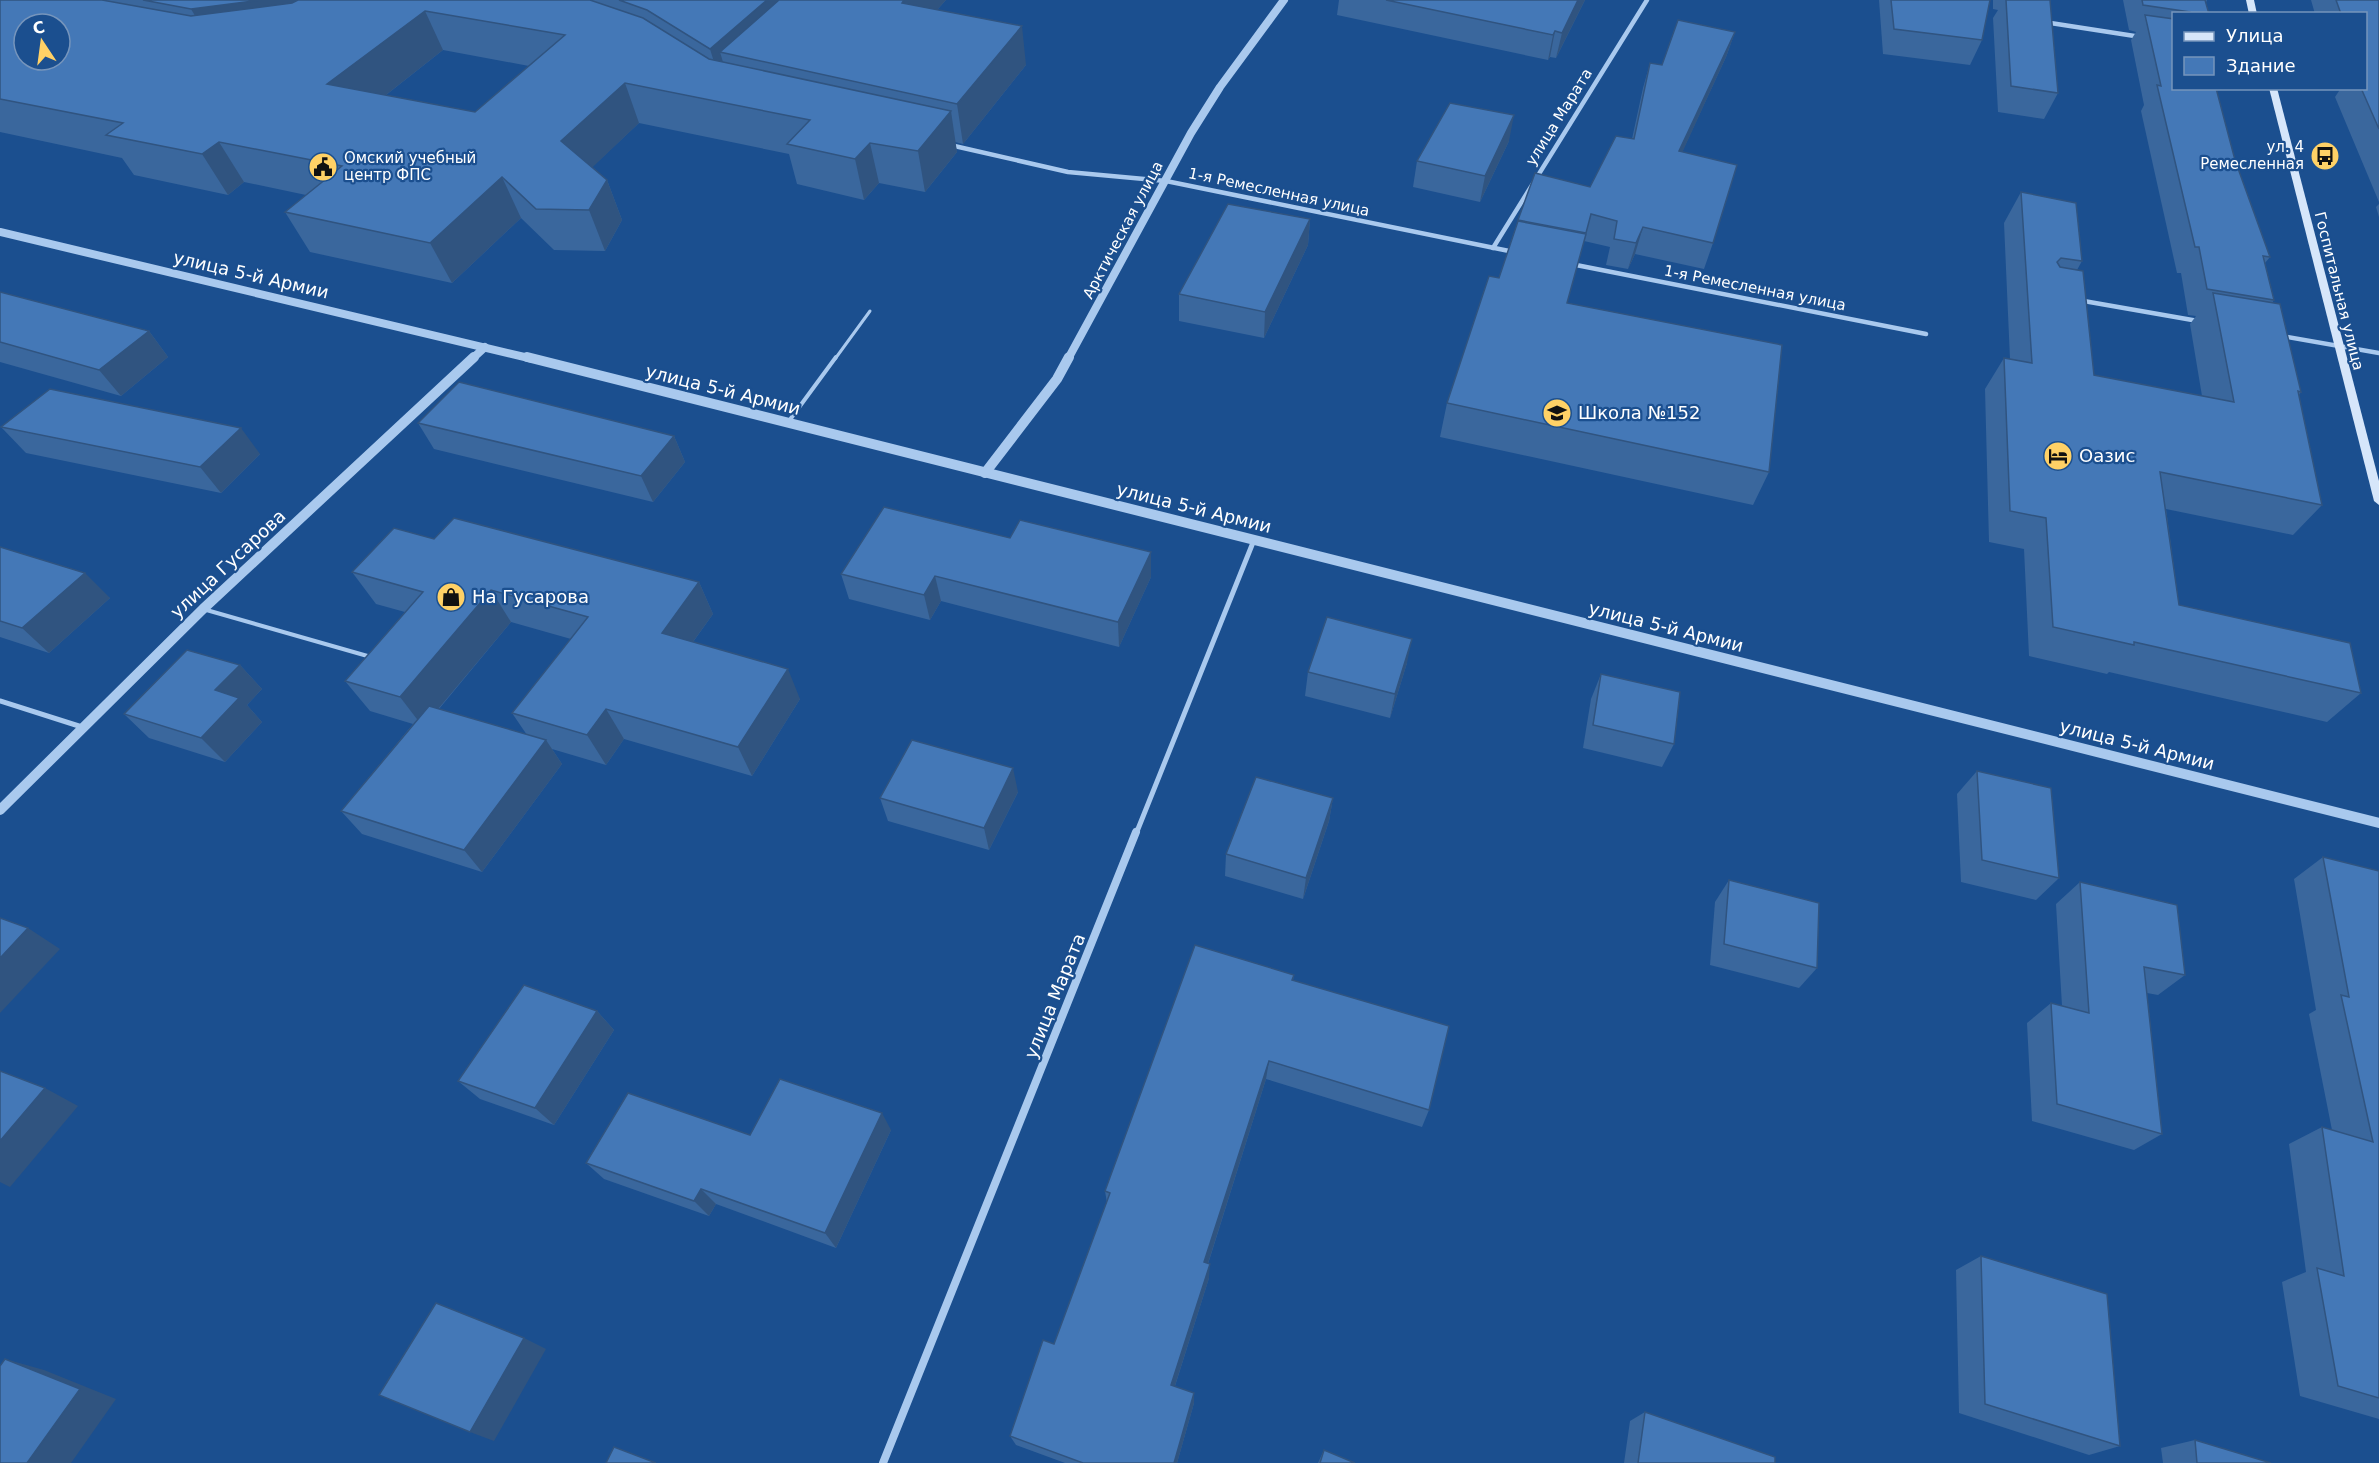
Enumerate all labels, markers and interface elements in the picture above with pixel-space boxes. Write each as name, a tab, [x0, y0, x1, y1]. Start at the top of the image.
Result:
north arrow	[12, 12, 72, 72]
legend	[2172, 12, 2367, 90]
text: С	[31, 17, 47, 38]
text: Улица	[2226, 25, 2283, 46]
text: Здание	[2226, 55, 2296, 76]
street label: улица Марата	[1522, 65, 1596, 169]
place label: ул. 4 Ремесленная	[2200, 138, 2304, 173]
bus stop icon: ул. 4 Ремесленная	[2309, 140, 2341, 172]
place label: Омский учебный центр ФПС	[344, 149, 476, 184]
public building icon: Омский учебный центр ФПС	[307, 151, 339, 183]
street label: Арктическая улица	[1079, 158, 1167, 302]
street label: 1-я Ремесленная улица	[1187, 164, 1371, 220]
street label: Госпитальная улица	[2311, 210, 2367, 372]
street label: улица 5-й Армии	[171, 246, 331, 303]
street label: 1-я Ремесленная улица	[1663, 262, 1847, 314]
street label: улица 5-й Армии	[643, 360, 803, 419]
school or university icon: Школа №152	[1541, 397, 1573, 429]
place label: Школа №152	[1578, 402, 1700, 423]
hotel icon: Оазис	[2042, 440, 2074, 472]
place label: Оазис	[2079, 445, 2135, 466]
street label: улица 5-й Армии	[1114, 478, 1274, 537]
street label: улица Гусарова	[166, 505, 289, 622]
shop icon: На Гусарова	[435, 581, 467, 613]
place label: На Гусарова	[472, 586, 589, 607]
street label: улица 5-й Армии	[1586, 597, 1746, 656]
street label: улица 5-й Армии	[2057, 715, 2217, 774]
street label: улица Марата	[1020, 930, 1089, 1062]

